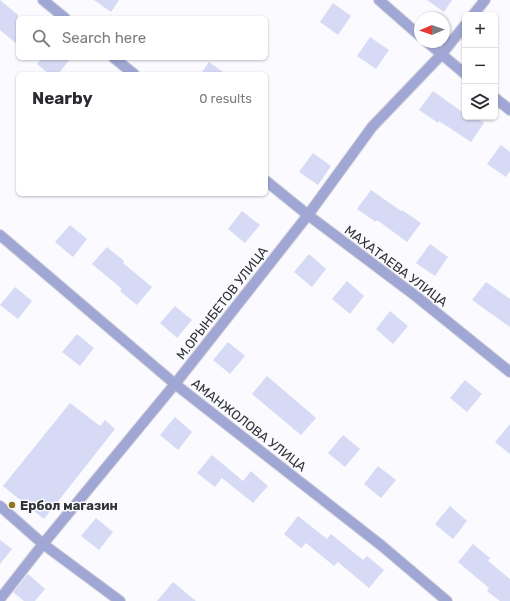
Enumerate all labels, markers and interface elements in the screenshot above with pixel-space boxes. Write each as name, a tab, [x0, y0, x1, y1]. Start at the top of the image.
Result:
north arrow	[414, 12, 450, 48]
map controls	[462, 12, 498, 120]
button: +	[462, 12, 498, 48]
search box	[16, 16, 268, 60]
icon: search	[30, 27, 52, 49]
text: Search here	[62, 29, 146, 47]
button: −	[462, 48, 498, 84]
button: layers	[462, 84, 498, 120]
text: Nearby	[32, 88, 93, 108]
text: 0 results	[199, 91, 252, 106]
street label: МАХАТАЕВА УЛИЦА	[342, 222, 451, 310]
street label: М.ОРЫНБЕТОВ УЛИЦА	[173, 243, 271, 362]
street label: АМАНЖОЛОВА УЛИЦА	[189, 376, 310, 475]
place label: Ербол магазин	[20, 498, 118, 513]
marker: Ербол магазин	[7, 500, 17, 510]

